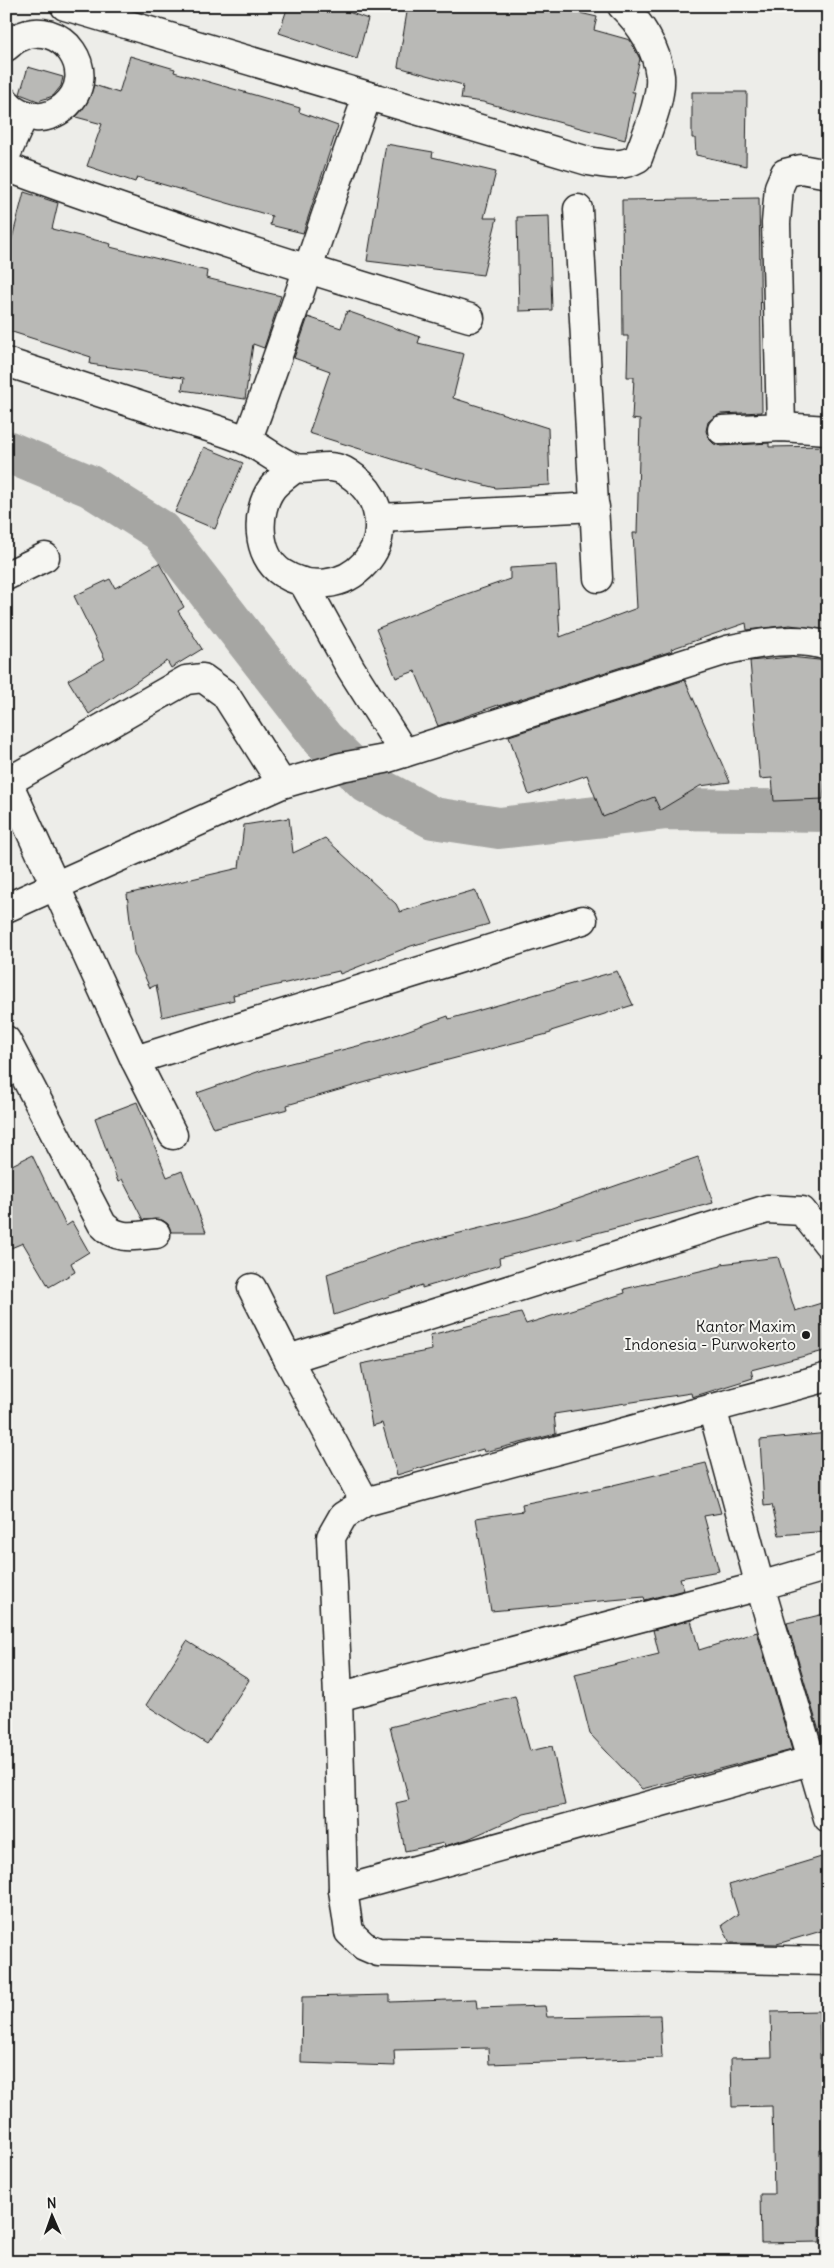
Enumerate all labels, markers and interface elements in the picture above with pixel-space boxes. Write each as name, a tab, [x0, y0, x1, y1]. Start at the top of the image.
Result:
place label: Kantor Maxim Indonesia - Purwokerto	[624, 1316, 796, 1354]
marker: Kantor Maxim Indonesia - Purwokerto	[800, 1329, 812, 1341]
north arrow	[28, 2190, 78, 2240]
text: N	[46, 2194, 57, 2212]

